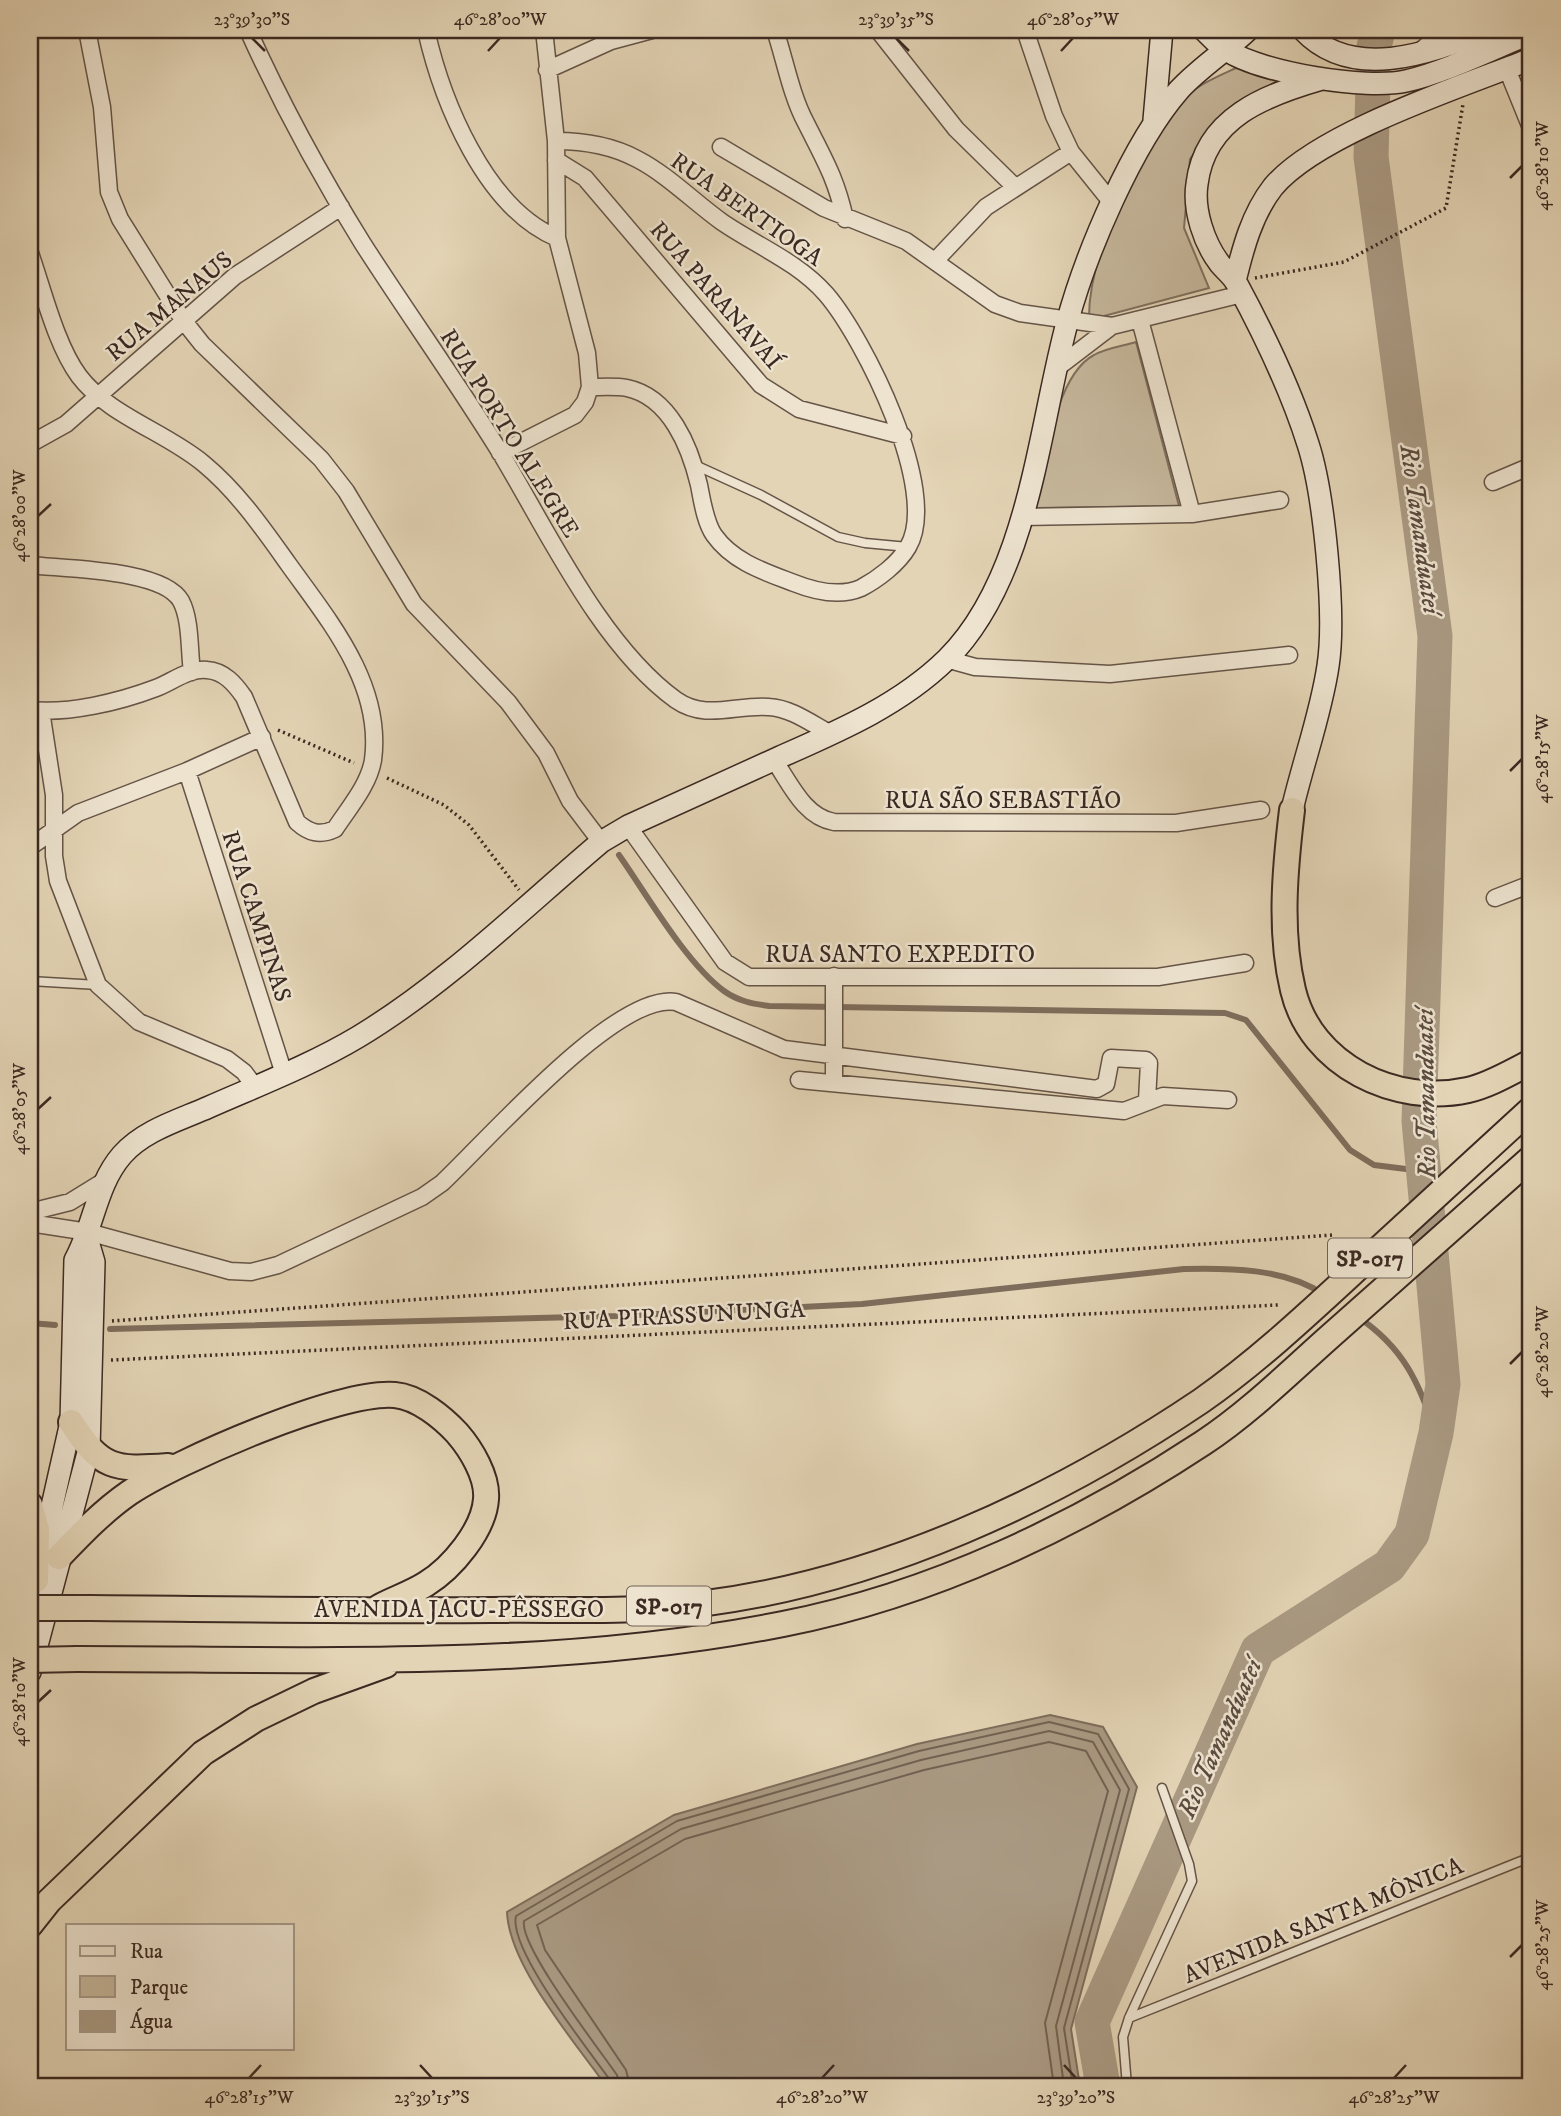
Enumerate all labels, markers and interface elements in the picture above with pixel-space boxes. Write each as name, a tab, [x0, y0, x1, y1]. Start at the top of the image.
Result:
text: 23°39'30"S	[214, 9, 290, 31]
text: 46°28'00"W	[454, 9, 547, 31]
text: 23°39'35"S	[858, 9, 934, 31]
text: 46°28'05"W	[1027, 9, 1120, 31]
text: 46°28'10"W	[1532, 121, 1554, 211]
street label: RUA BERTIOGA	[665, 146, 829, 274]
street label: RUA PARANAVAÍ	[643, 215, 789, 377]
street label: RUA MANAUS	[100, 245, 239, 368]
street label: RUA PORTO ALEGRE	[433, 324, 586, 543]
water label: Rio Tamanduateí	[1391, 441, 1448, 620]
text: 46°28'00"W	[9, 469, 31, 562]
text: 46°28'15"W	[1532, 714, 1554, 803]
street label: RUA SÃO SEBASTIÃO	[885, 785, 1121, 816]
street label: RUA CAMPINAS	[214, 827, 298, 1006]
street label: RUA SANTO EXPEDITO	[765, 940, 1035, 970]
water label: Rio Tamanduateí	[1408, 1004, 1445, 1181]
text: 46°28'05"W	[9, 1062, 31, 1155]
road number: SP-017	[1328, 1238, 1412, 1278]
street label: RUA PIRASSUNUNGA	[562, 1295, 807, 1337]
text: 46°28'20"W	[1532, 1306, 1554, 1398]
road number: SP-017	[627, 1586, 711, 1625]
street label: AVENIDA JACU-PÊSSEGO	[314, 1595, 604, 1625]
water label: Rio Tamanduateí	[1170, 1650, 1272, 1824]
text: 46°28'10"W	[9, 1657, 31, 1747]
street label: AVENIDA SANTA MÔNICA	[1179, 1851, 1468, 1991]
text: 46°28'25"W	[1532, 1899, 1554, 1991]
legend	[66, 1924, 294, 2050]
text: Rua	[130, 1939, 163, 1965]
text: Parque	[130, 1975, 188, 2001]
text: Água	[130, 2007, 173, 2035]
text: 46°28'15"W	[205, 2087, 294, 2109]
text: 23°39'15"S	[394, 2087, 470, 2109]
text: 46°28'20"W	[776, 2087, 868, 2109]
text: 23°39'20"S	[1037, 2087, 1115, 2109]
text: 46°28'25"W	[1348, 2087, 1440, 2109]

